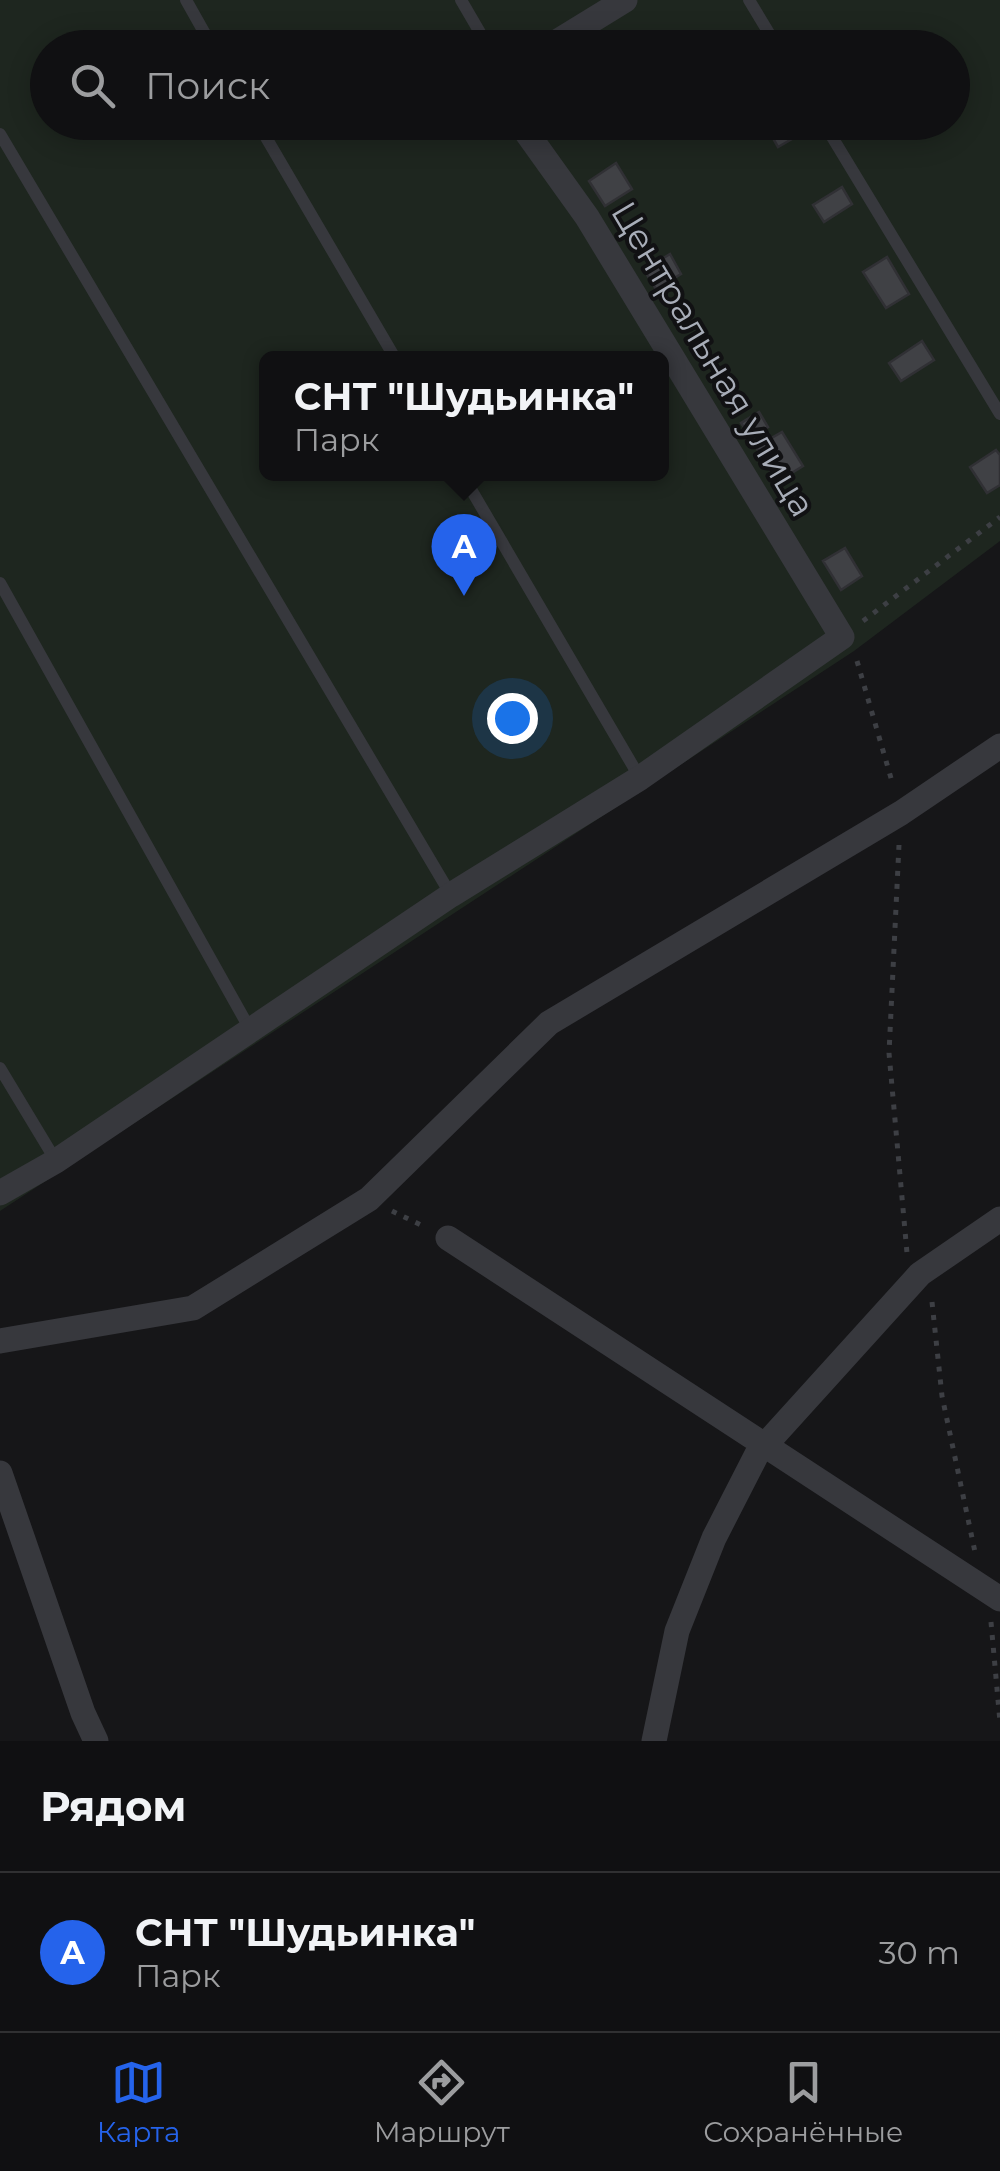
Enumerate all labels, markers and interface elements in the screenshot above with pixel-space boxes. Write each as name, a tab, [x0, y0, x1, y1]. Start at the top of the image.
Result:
search box	[30, 30, 970, 140]
icon: search	[65, 58, 120, 113]
text: Поиск	[145, 62, 270, 109]
street label: Центральная улица	[602, 193, 825, 524]
popup	[259, 351, 669, 481]
text: СНТ "Шудьинка"	[294, 373, 634, 420]
text: Парк	[294, 420, 379, 459]
pin: A	[432, 514, 496, 596]
your location	[487, 693, 538, 744]
text: Рядом	[40, 1780, 187, 1832]
text: СНТ "Шудьинка"	[135, 1909, 475, 1956]
text: A	[60, 1933, 85, 1972]
text: 30 m	[878, 1933, 960, 1972]
text: Парк	[135, 1956, 221, 1995]
tab: Карта	[97, 2055, 180, 2149]
tab: Маршрут	[374, 2055, 510, 2149]
tab: Сохранённые	[703, 2055, 903, 2149]

